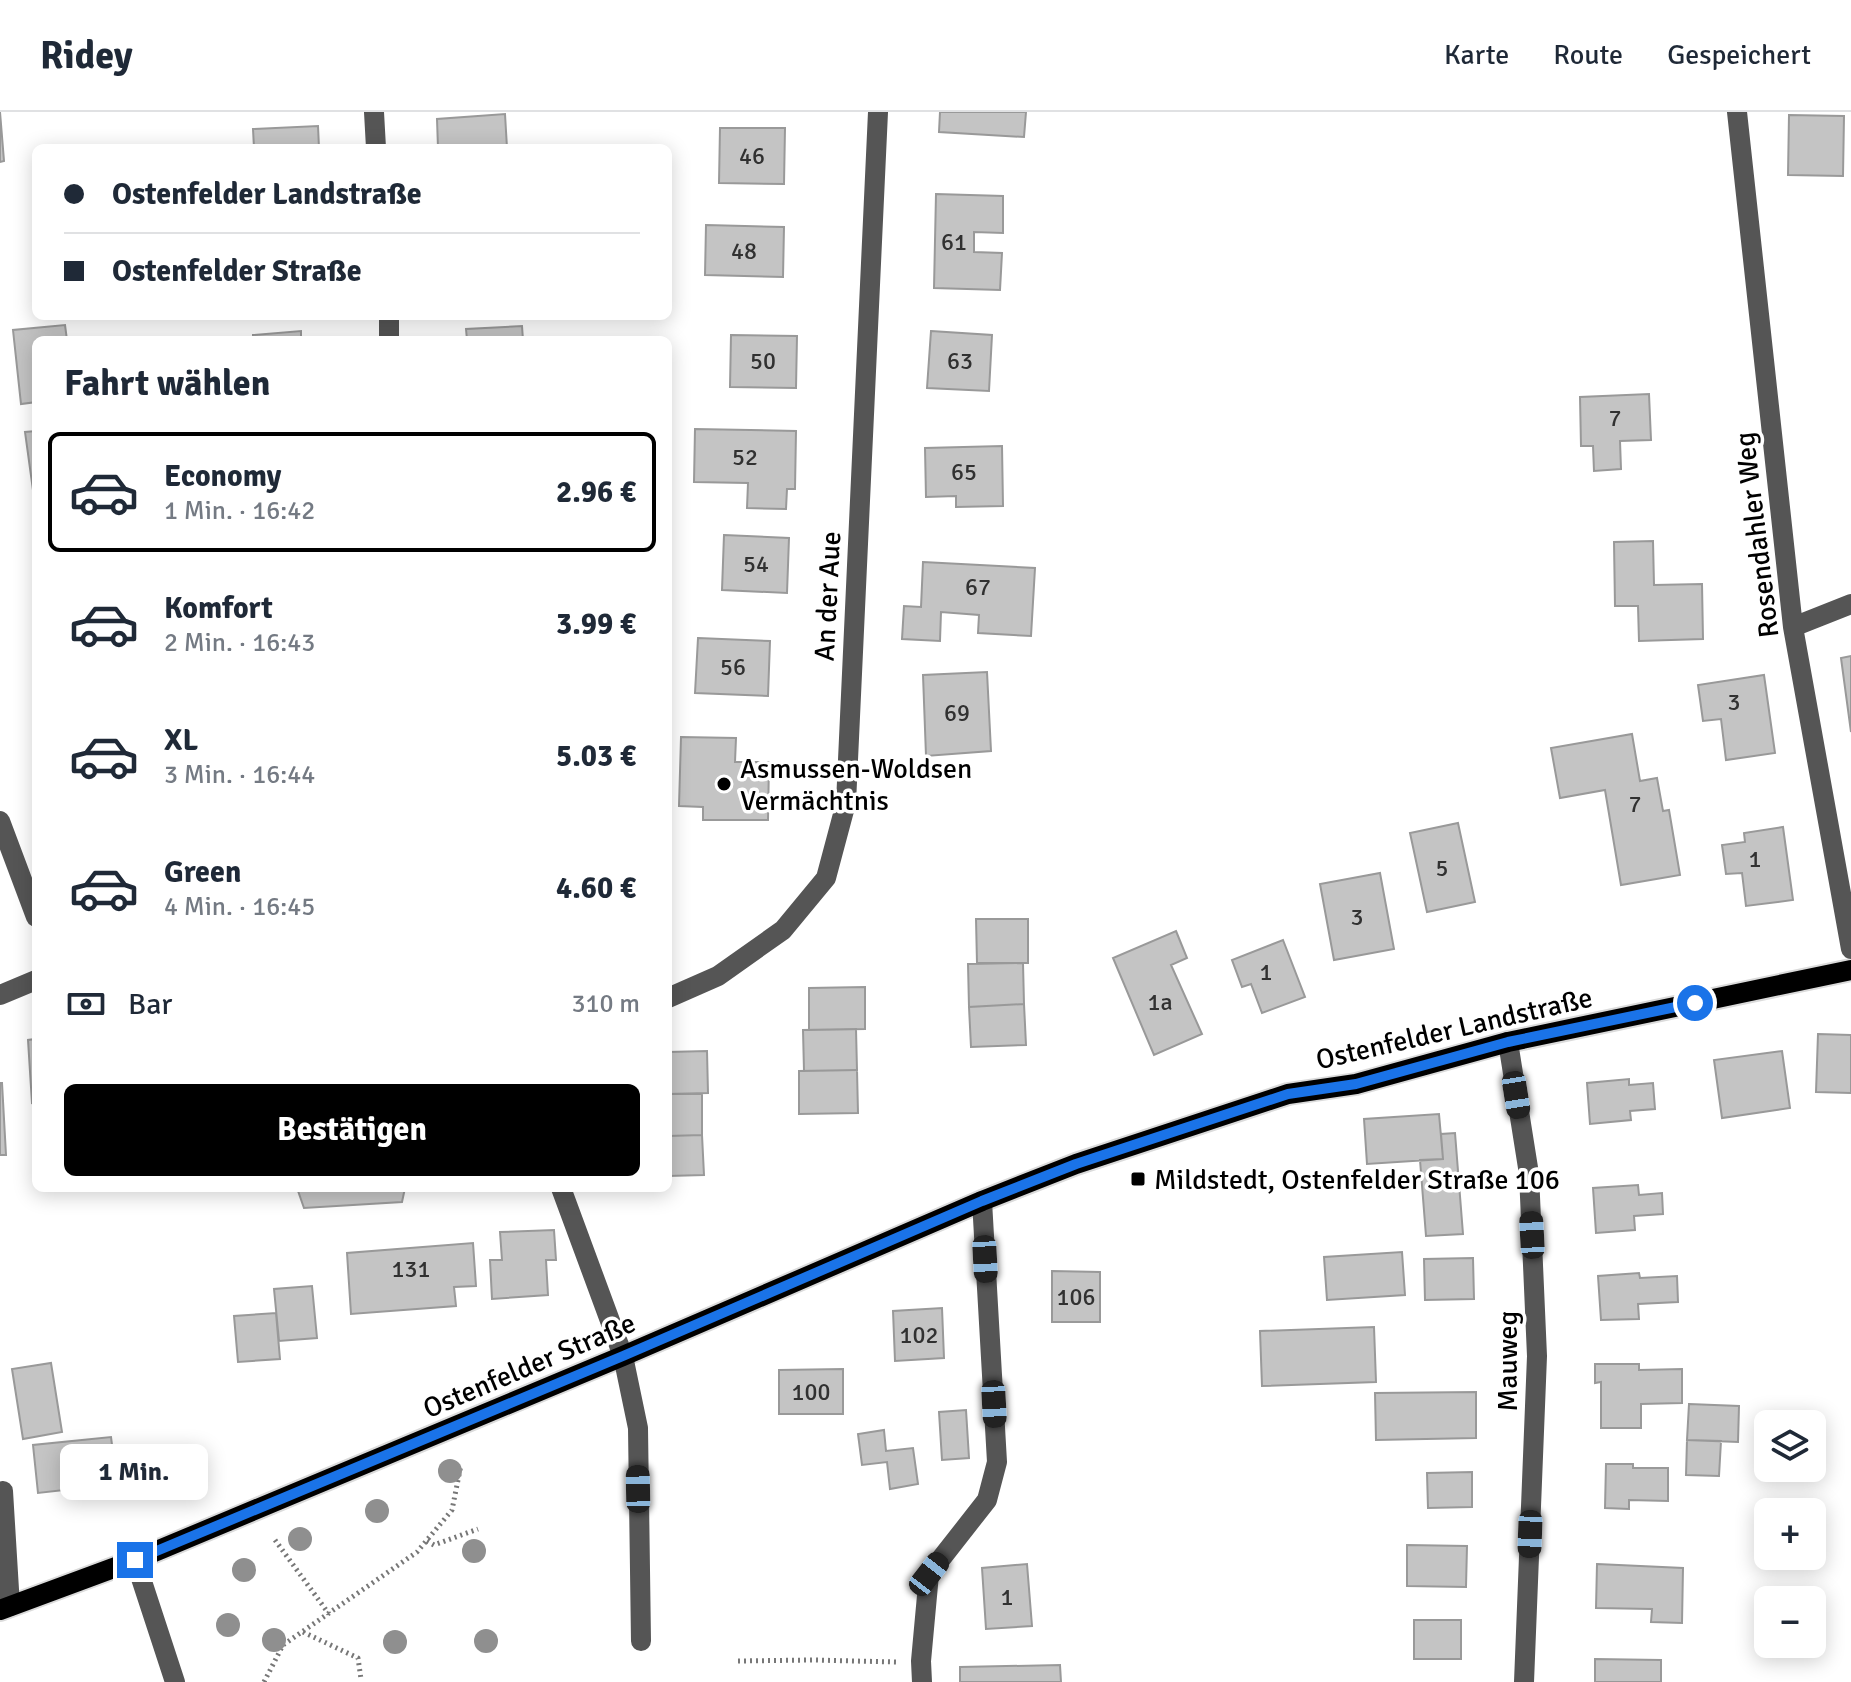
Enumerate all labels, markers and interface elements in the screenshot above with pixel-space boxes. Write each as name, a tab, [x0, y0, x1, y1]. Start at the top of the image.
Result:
text: Ridey	[40, 32, 133, 79]
text: Karte	[1444, 38, 1509, 72]
text: Route	[1553, 38, 1623, 72]
text: Gespeichert	[1667, 38, 1811, 72]
house number: 46	[739, 141, 765, 171]
text: Ostenfelder Landstraße	[112, 176, 422, 213]
house number: 61	[941, 227, 967, 257]
house number: 48	[731, 236, 757, 266]
text: Ostenfelder Straße	[112, 253, 362, 290]
house number: 50	[750, 346, 776, 376]
house number: 63	[947, 346, 973, 376]
text: Fahrt wählen	[64, 361, 270, 406]
house number: 7	[1609, 403, 1621, 433]
street label: Rosendahler Weg	[1728, 430, 1786, 640]
house number: 52	[732, 442, 758, 472]
icon: car	[68, 456, 140, 528]
house number: 65	[951, 457, 977, 487]
text: Economy	[164, 458, 281, 495]
text: 2.96 €	[556, 474, 636, 511]
text: 1 Min. · 16:42	[164, 495, 315, 527]
street label: An der Aue	[808, 530, 848, 662]
house number: 54	[743, 549, 769, 579]
house number: 67	[965, 572, 991, 602]
icon: car	[68, 588, 140, 660]
text: Komfort	[164, 590, 273, 627]
text: 3.99 €	[556, 606, 636, 643]
text: 2 Min. · 16:43	[164, 627, 315, 659]
house number: 56	[720, 652, 746, 682]
house number: 3	[1728, 687, 1740, 717]
house number: 69	[944, 698, 970, 728]
icon: car	[68, 720, 140, 792]
text: XL	[164, 722, 198, 759]
text: 5.03 €	[556, 738, 636, 775]
place label: Asmussen-Woldsen Vermächtnis	[740, 752, 972, 818]
text: 3 Min. · 16:44	[164, 759, 315, 791]
marker: Asmussen-Woldsen Vermächtnis	[715, 775, 733, 793]
house number: 7	[1629, 789, 1641, 819]
house number: 1	[1749, 844, 1761, 874]
icon: car	[68, 852, 140, 924]
house number: 5	[1436, 853, 1448, 883]
text: Green	[164, 854, 241, 891]
text: 4.60 €	[556, 870, 636, 907]
text: 4 Min. · 16:45	[164, 891, 315, 923]
house number: 3	[1351, 902, 1363, 932]
house number: 1	[1260, 957, 1272, 987]
street label: Ostenfelder Landstraße	[1313, 981, 1596, 1077]
icon: cash	[64, 982, 108, 1026]
route start	[1677, 985, 1713, 1021]
text: Bar	[128, 986, 172, 1023]
house number: 1a	[1147, 987, 1173, 1017]
text: 310 m	[571, 988, 640, 1020]
car	[1500, 1069, 1532, 1121]
button: Bestätigen	[64, 1084, 640, 1176]
place label: Mildstedt, Ostenfelder Straße 106	[1154, 1163, 1560, 1197]
marker: Mildstedt, Ostenfelder Straße 106	[1129, 1170, 1147, 1188]
car	[1519, 1210, 1545, 1260]
car	[972, 1234, 998, 1284]
house number: 131	[392, 1254, 430, 1284]
house number: 106	[1057, 1282, 1095, 1312]
street label: Ostenfelder Straße	[418, 1306, 641, 1426]
street label: Mauweg	[1491, 1311, 1525, 1411]
house number: 102	[900, 1320, 938, 1350]
house number: 100	[792, 1377, 830, 1407]
car	[981, 1379, 1007, 1429]
map controls	[1754, 1410, 1826, 1658]
button: layers	[1754, 1410, 1826, 1482]
callout: 1 Min.	[61, 1444, 209, 1500]
text: 1 Min.	[99, 1456, 169, 1488]
car	[626, 1465, 650, 1513]
button: +	[1754, 1498, 1826, 1570]
car	[1517, 1510, 1543, 1558]
route end	[117, 1542, 153, 1578]
car	[905, 1548, 953, 1600]
house number: 1	[1001, 1582, 1013, 1612]
button: −	[1754, 1586, 1826, 1658]

